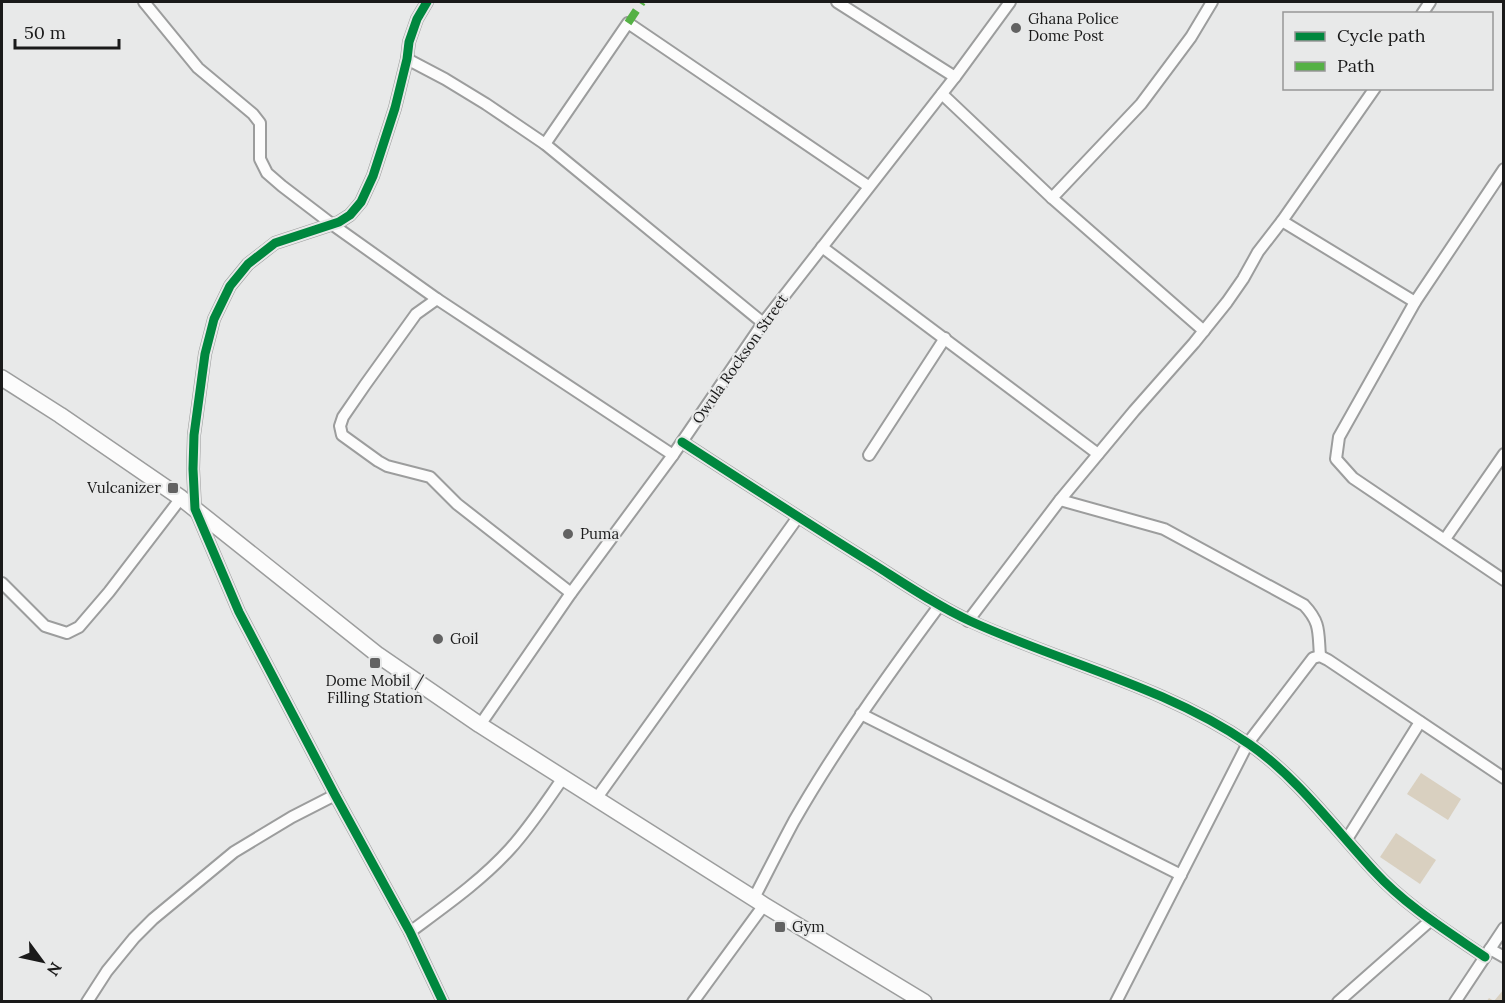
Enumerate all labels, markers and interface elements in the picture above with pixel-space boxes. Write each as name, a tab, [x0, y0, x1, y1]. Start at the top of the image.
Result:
place label: Ghana Police Dome Post	[1028, 9, 1119, 45]
scale bar	[15, 12, 118, 50]
legend	[1283, 12, 1493, 90]
text: 50 m	[24, 21, 66, 44]
marker: Ghana Police Dome Post	[1009, 21, 1023, 35]
text: Cycle path	[1337, 24, 1426, 47]
text: Path	[1337, 54, 1375, 77]
street label: Owula Rockson Street	[688, 290, 792, 427]
place label: Vulcanizer	[86, 478, 161, 497]
marker: Vulcanizer	[166, 481, 180, 495]
place label: Puma	[580, 524, 619, 543]
marker: Puma	[561, 527, 575, 541]
place label: Goil	[450, 629, 479, 648]
marker: Goil	[431, 632, 445, 646]
marker: Dome Mobil / Filling Station	[368, 656, 382, 670]
place label: Dome Mobil / Filling Station	[325, 671, 425, 707]
place label: Gym	[792, 917, 825, 936]
marker: Gym	[773, 920, 787, 934]
north arrow	[12, 931, 72, 991]
text: N	[43, 959, 66, 980]

